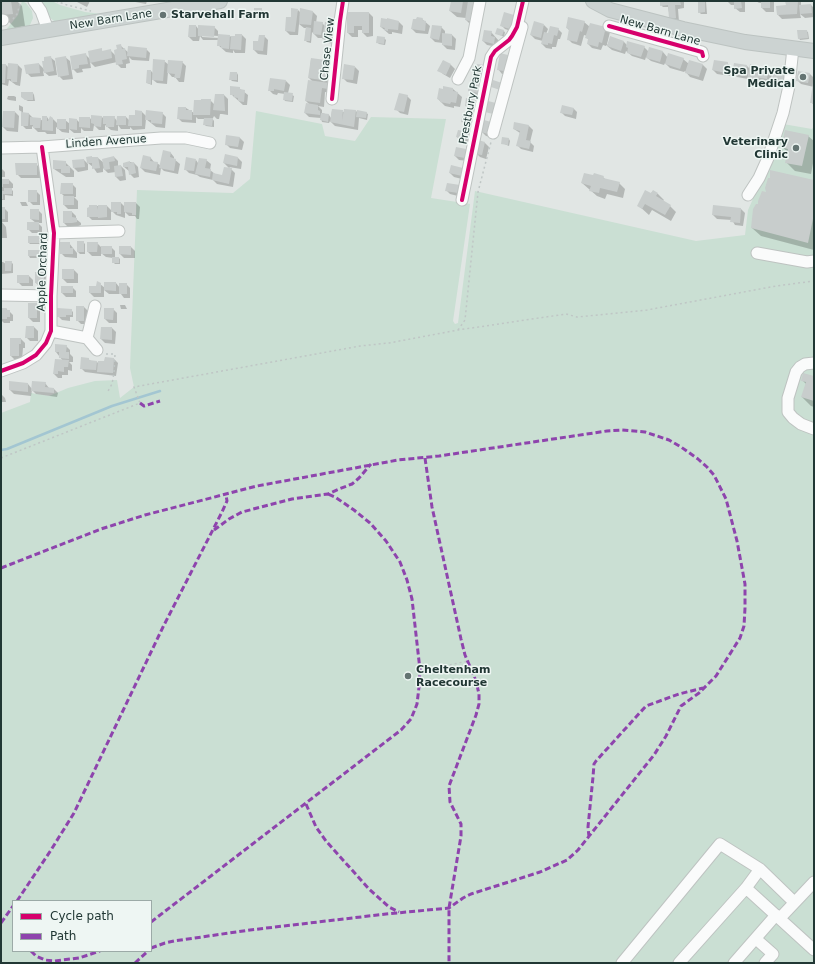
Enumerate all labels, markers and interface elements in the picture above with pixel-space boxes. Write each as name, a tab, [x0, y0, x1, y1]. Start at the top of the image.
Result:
street label: New Barn Lane	[69, 7, 153, 33]
place label: Starvehall Farm	[171, 8, 269, 22]
marker: Starvehall Farm	[158, 10, 168, 20]
street label: New Barn Lane	[618, 13, 702, 49]
street label: Chase View	[318, 17, 338, 81]
place label: Spa Private Medical	[723, 64, 795, 90]
street label: Prestbury Park	[457, 65, 485, 145]
marker: Spa Private Medical	[798, 72, 808, 82]
street label: Linden Avenue	[65, 133, 147, 151]
place label: Veterinary Clinic	[723, 135, 788, 161]
marker: Veterinary Clinic	[791, 143, 801, 153]
street label: Apple Orchard	[35, 232, 51, 312]
place label: Cheltenham Racecourse	[416, 663, 490, 689]
marker: Cheltenham Racecourse	[403, 671, 413, 681]
legend	[12, 900, 152, 952]
text: Cycle path	[50, 909, 114, 923]
text: Path	[50, 929, 76, 943]

